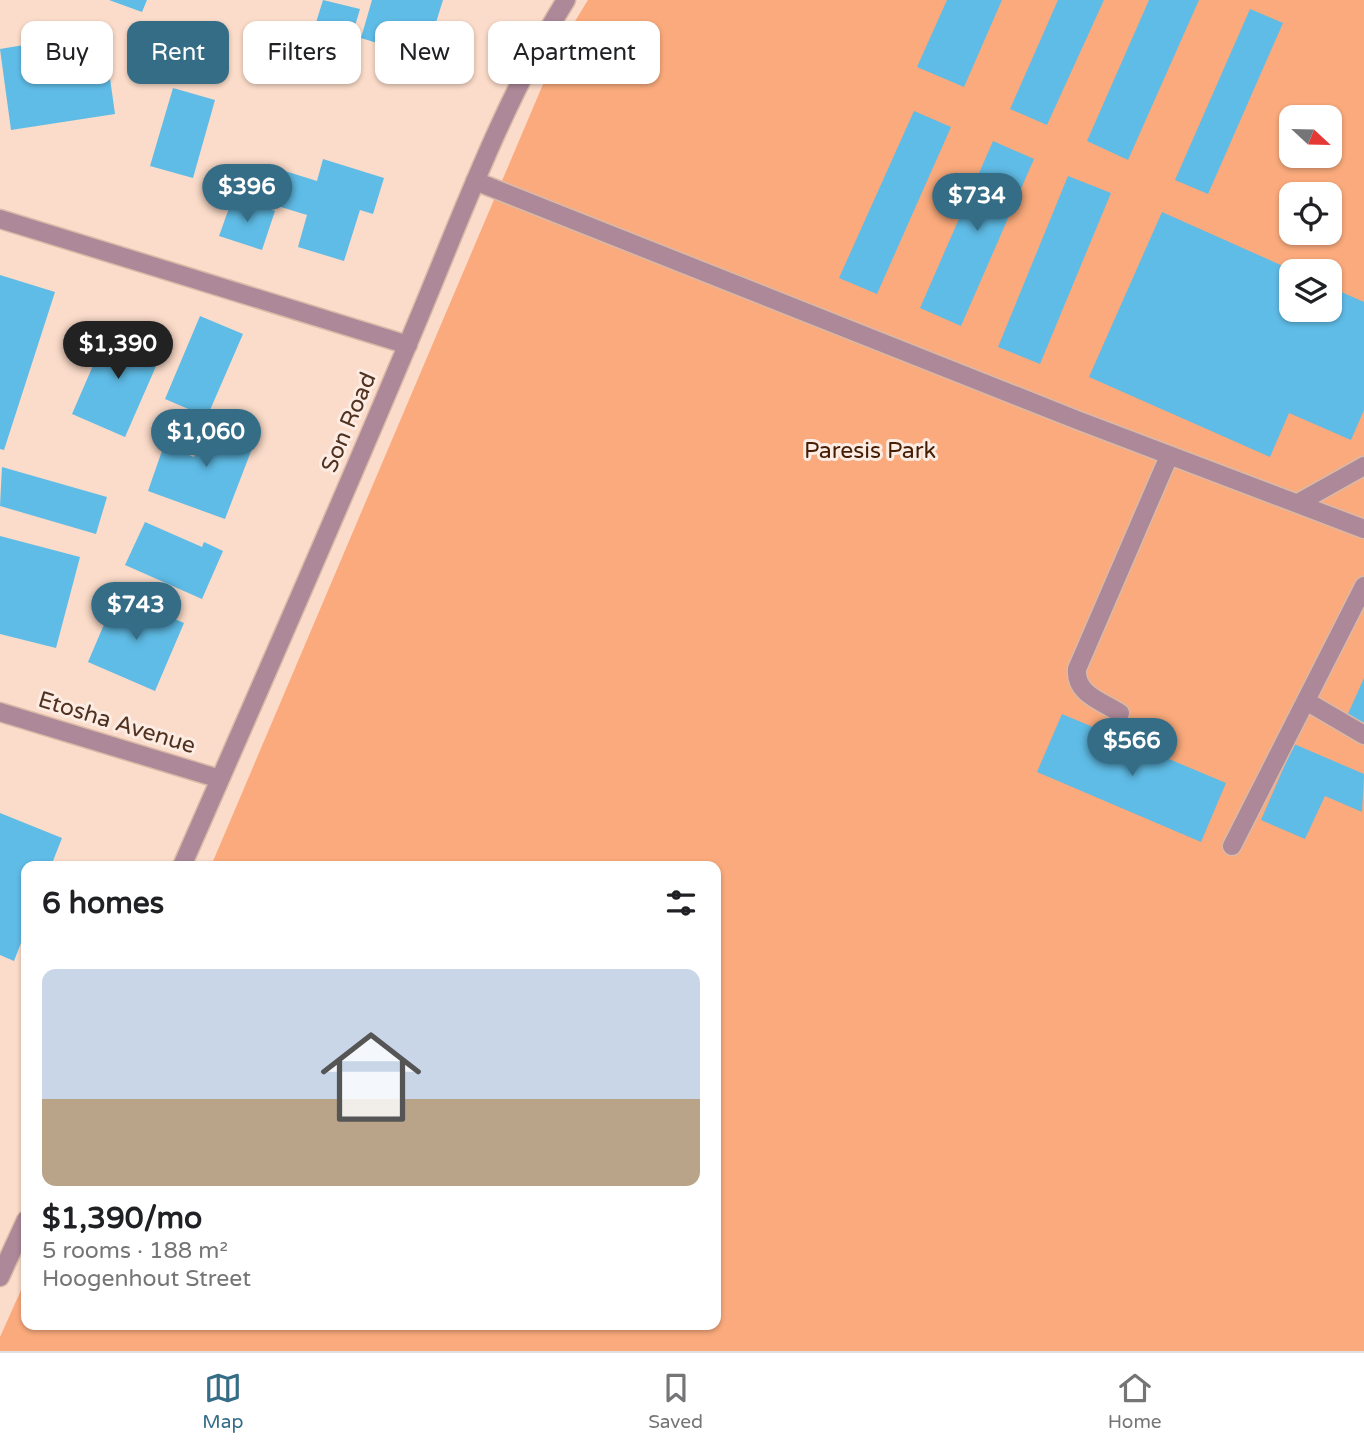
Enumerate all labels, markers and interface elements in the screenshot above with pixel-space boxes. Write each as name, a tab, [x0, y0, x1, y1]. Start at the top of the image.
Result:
chip: Buy	[21, 21, 113, 84]
chip: Rent	[127, 21, 229, 84]
chip: Filters	[243, 21, 361, 84]
chip: New	[375, 21, 474, 84]
chip: Apartment	[488, 21, 660, 84]
north arrow	[1279, 105, 1342, 168]
map controls	[1279, 105, 1342, 322]
pin: $396	[206, 164, 288, 224]
text: $396	[218, 173, 276, 201]
pin: $734	[936, 174, 1018, 233]
text: $734	[948, 182, 1006, 210]
button: locate	[1279, 182, 1342, 245]
button: layers	[1279, 259, 1342, 322]
pin: $1,390	[61, 322, 175, 381]
text: $1,390	[79, 330, 157, 358]
street label: Son Road	[315, 368, 383, 477]
pin: $1,060	[149, 410, 263, 469]
text: $1,060	[167, 418, 245, 446]
park label: Paresis Park	[804, 437, 936, 465]
pin: $743	[95, 582, 177, 642]
text: $743	[107, 591, 165, 619]
street label: Etosha Avenue	[35, 686, 199, 760]
pin: $566	[1091, 718, 1173, 778]
text: $566	[1103, 727, 1161, 755]
icon: filters	[662, 884, 700, 922]
text: 6 homes	[42, 885, 164, 922]
icon: home	[308, 1014, 434, 1140]
text: $1,390/mo	[42, 1200, 202, 1237]
text: 5 rooms · 188 m²	[42, 1237, 228, 1265]
text: Hoogenhout Street	[42, 1265, 251, 1293]
tab: Map	[202, 1369, 243, 1433]
tab: Saved	[648, 1369, 703, 1433]
tab: Home	[1108, 1369, 1162, 1433]

